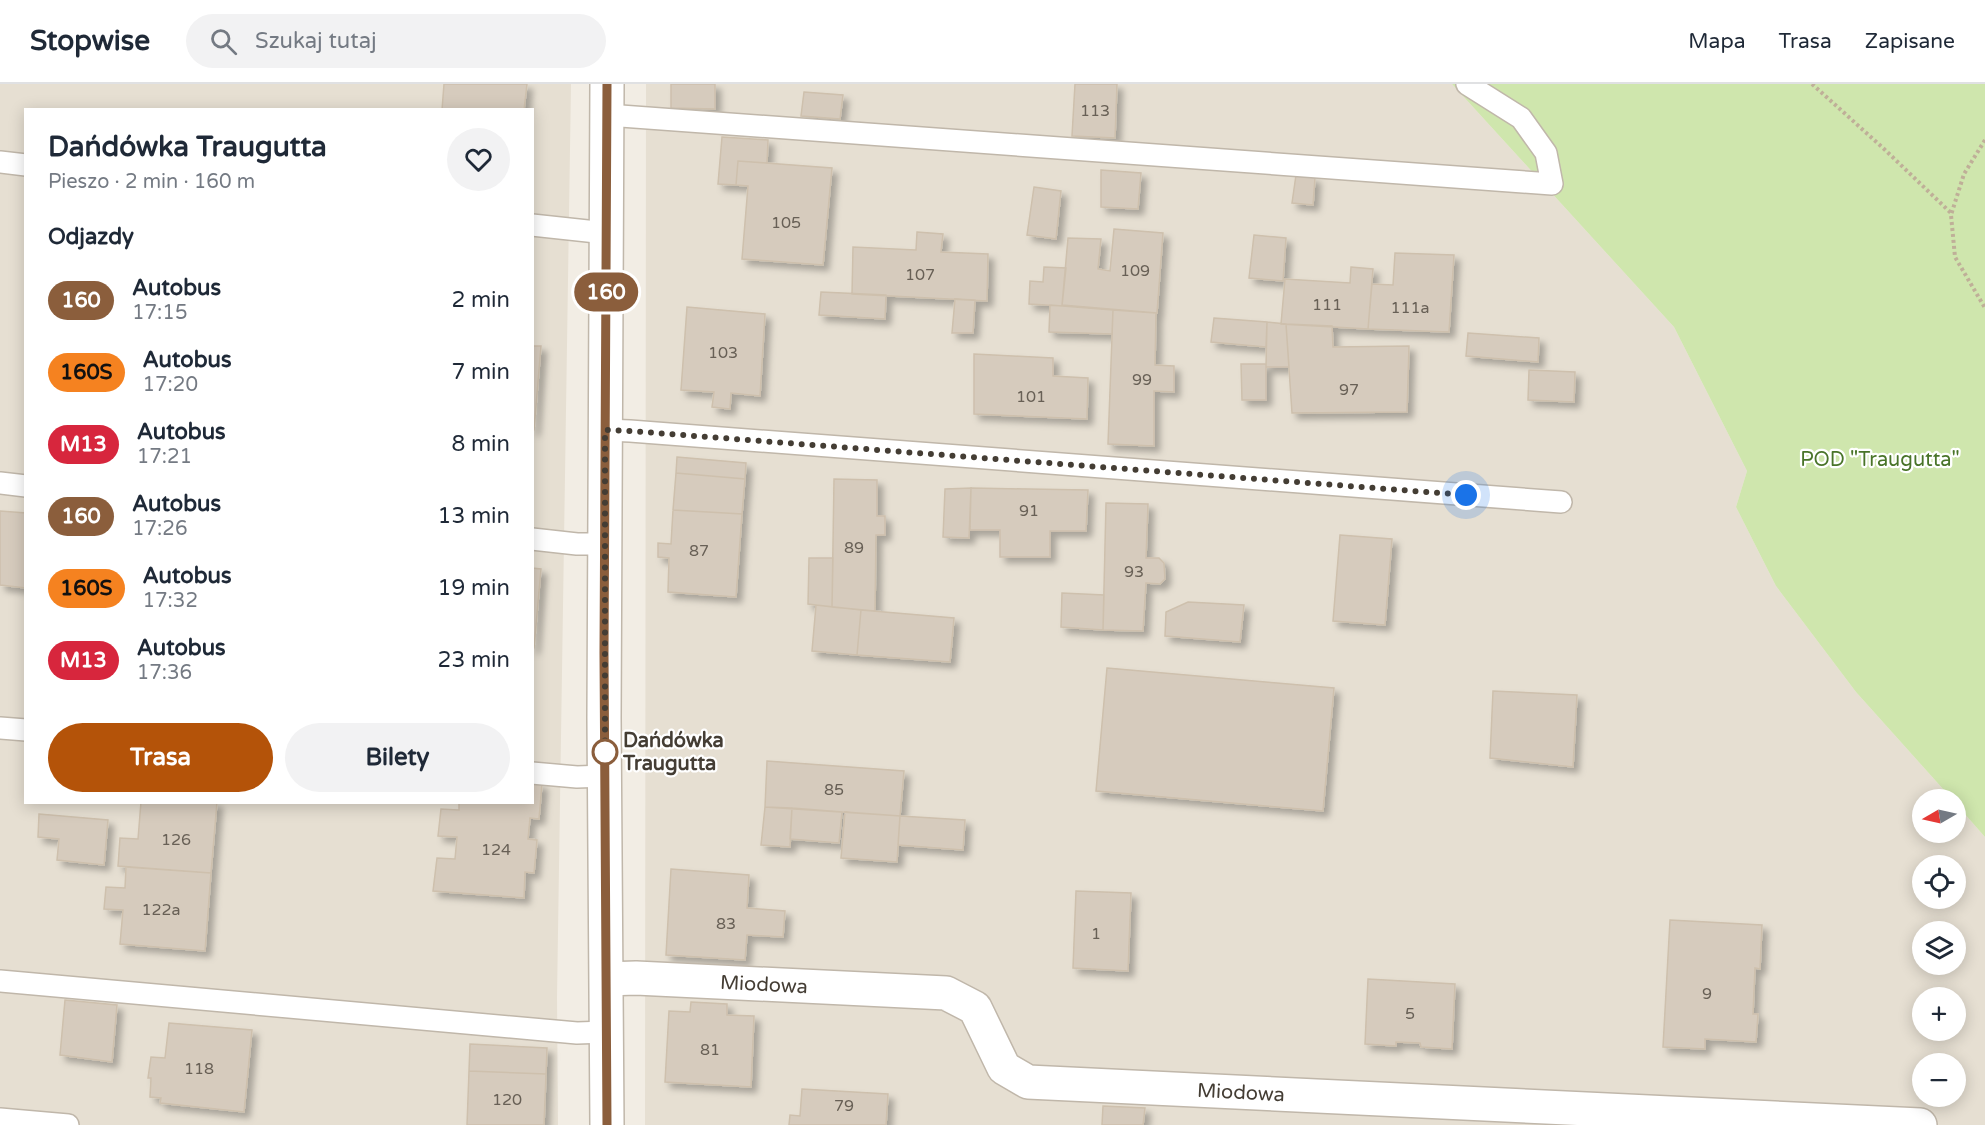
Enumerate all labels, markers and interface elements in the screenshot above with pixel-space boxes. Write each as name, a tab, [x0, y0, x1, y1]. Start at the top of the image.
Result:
search box	[186, 14, 606, 68]
text: Stopwise	[30, 24, 150, 58]
icon: search	[207, 25, 240, 58]
text: Szukaj tutaj	[255, 28, 377, 54]
text: Mapa	[1688, 29, 1745, 54]
text: Trasa	[1778, 29, 1832, 54]
text: Zapisane	[1865, 29, 1955, 54]
house number: 113	[1080, 101, 1110, 121]
button: heart	[447, 128, 510, 191]
text: Dańdówka Traugutta	[48, 130, 327, 164]
text: Pieszo · 2 min · 160 m	[48, 170, 255, 194]
house number: 105	[771, 213, 801, 233]
text: Odjazdy	[48, 224, 134, 250]
house number: 109	[1120, 261, 1150, 281]
house number: 107	[905, 265, 935, 285]
line badge: 160	[572, 272, 640, 312]
text: Autobus	[132, 275, 221, 301]
text: 160	[586, 280, 626, 305]
text: 2 min	[451, 287, 510, 313]
text: 160	[61, 288, 101, 313]
house number: 111	[1312, 295, 1342, 315]
house number: 111a	[1390, 298, 1430, 318]
text: 17:15	[132, 301, 187, 325]
house number: 103	[708, 343, 738, 363]
text: Autobus	[143, 347, 231, 373]
text: 7 min	[451, 359, 510, 385]
text: 160S	[60, 360, 113, 385]
house number: 99	[1132, 370, 1152, 390]
text: 17:20	[143, 373, 198, 397]
house number: 97	[1339, 380, 1359, 400]
house number: 101	[1016, 387, 1046, 407]
text: Autobus	[137, 419, 226, 445]
text: 8 min	[451, 431, 510, 457]
text: M13	[60, 432, 107, 457]
text: 17:21	[137, 445, 192, 469]
park label: POD "Traugutta"	[1800, 448, 1960, 472]
your location	[1451, 480, 1481, 510]
text: Autobus	[132, 491, 221, 517]
house number: 91	[1019, 501, 1039, 521]
text: 13 min	[438, 503, 510, 529]
text: 160	[61, 504, 101, 529]
text: 17:26	[132, 517, 187, 541]
house number: 89	[844, 538, 864, 558]
house number: 87	[689, 541, 709, 561]
house number: 93	[1124, 562, 1144, 582]
text: Autobus	[143, 563, 231, 589]
text: 19 min	[438, 575, 510, 601]
text: 160S	[60, 576, 113, 601]
text: 17:32	[143, 589, 198, 613]
text: Autobus	[137, 635, 226, 661]
text: 23 min	[438, 647, 510, 673]
text: M13	[60, 648, 107, 673]
text: 17:36	[137, 661, 192, 685]
button: Trasa	[48, 723, 273, 792]
button: Bilety	[285, 723, 510, 792]
place label: Dańdówka Traugutta	[622, 729, 724, 776]
marker: Dańdówka Traugutta	[592, 739, 618, 765]
house number: 85	[824, 780, 844, 800]
north arrow	[1912, 789, 1966, 843]
map controls	[1912, 789, 1966, 1107]
house number: 126	[161, 830, 191, 850]
house number: 124	[481, 840, 511, 860]
button: locate	[1912, 855, 1966, 909]
house number: 122a	[141, 900, 181, 920]
house number: 83	[716, 914, 736, 934]
button: layers	[1912, 921, 1966, 975]
house number: 1	[1091, 924, 1101, 944]
street label: Miodowa	[719, 971, 808, 999]
house number: 9	[1702, 984, 1712, 1004]
button: +	[1912, 987, 1966, 1041]
house number: 5	[1405, 1004, 1415, 1024]
house number: 81	[700, 1040, 720, 1060]
button: −	[1912, 1053, 1966, 1107]
house number: 118	[184, 1059, 214, 1079]
street label: Miodowa	[1196, 1079, 1285, 1107]
house number: 120	[492, 1090, 522, 1110]
house number: 79	[834, 1096, 854, 1116]

